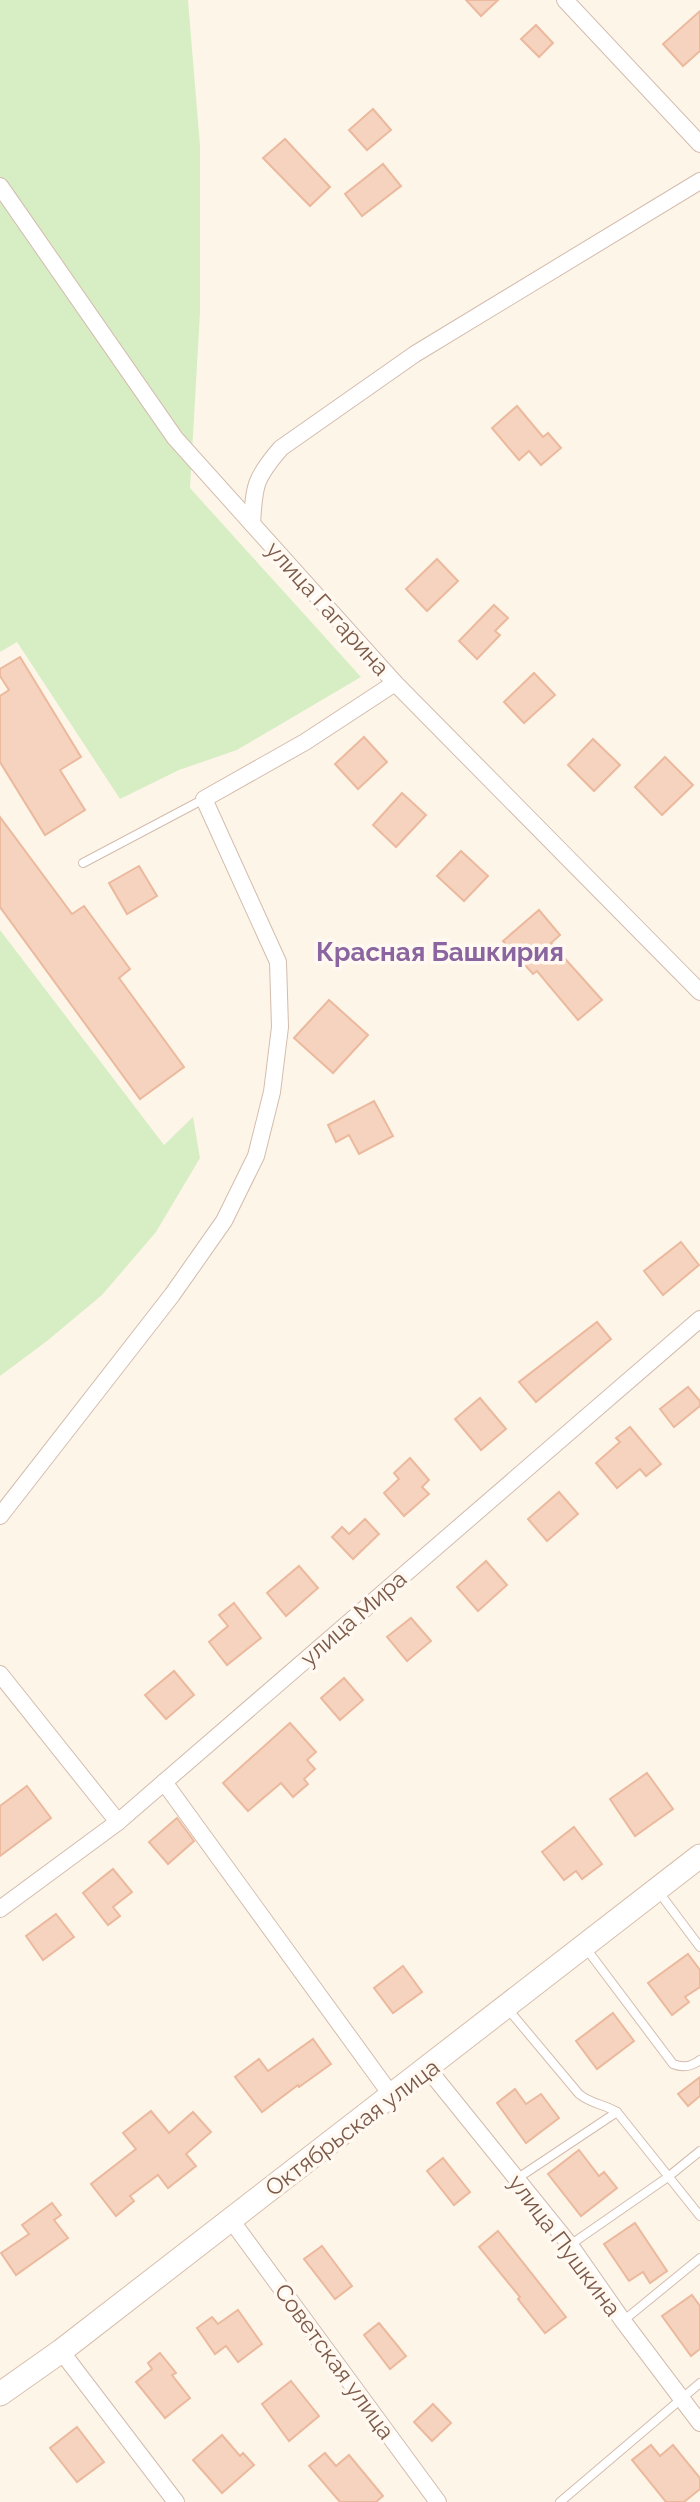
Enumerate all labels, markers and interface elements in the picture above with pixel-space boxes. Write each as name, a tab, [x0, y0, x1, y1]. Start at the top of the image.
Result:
street label: улица Гагарина	[261, 535, 395, 681]
district label: Красная Башкирия	[316, 937, 564, 967]
street label: улица Мира	[295, 1565, 411, 1671]
street label: Октябрьская улица	[260, 2053, 444, 2201]
street label: улица Пушкина	[503, 2169, 627, 2321]
street label: Советская улица	[270, 2278, 400, 2444]

